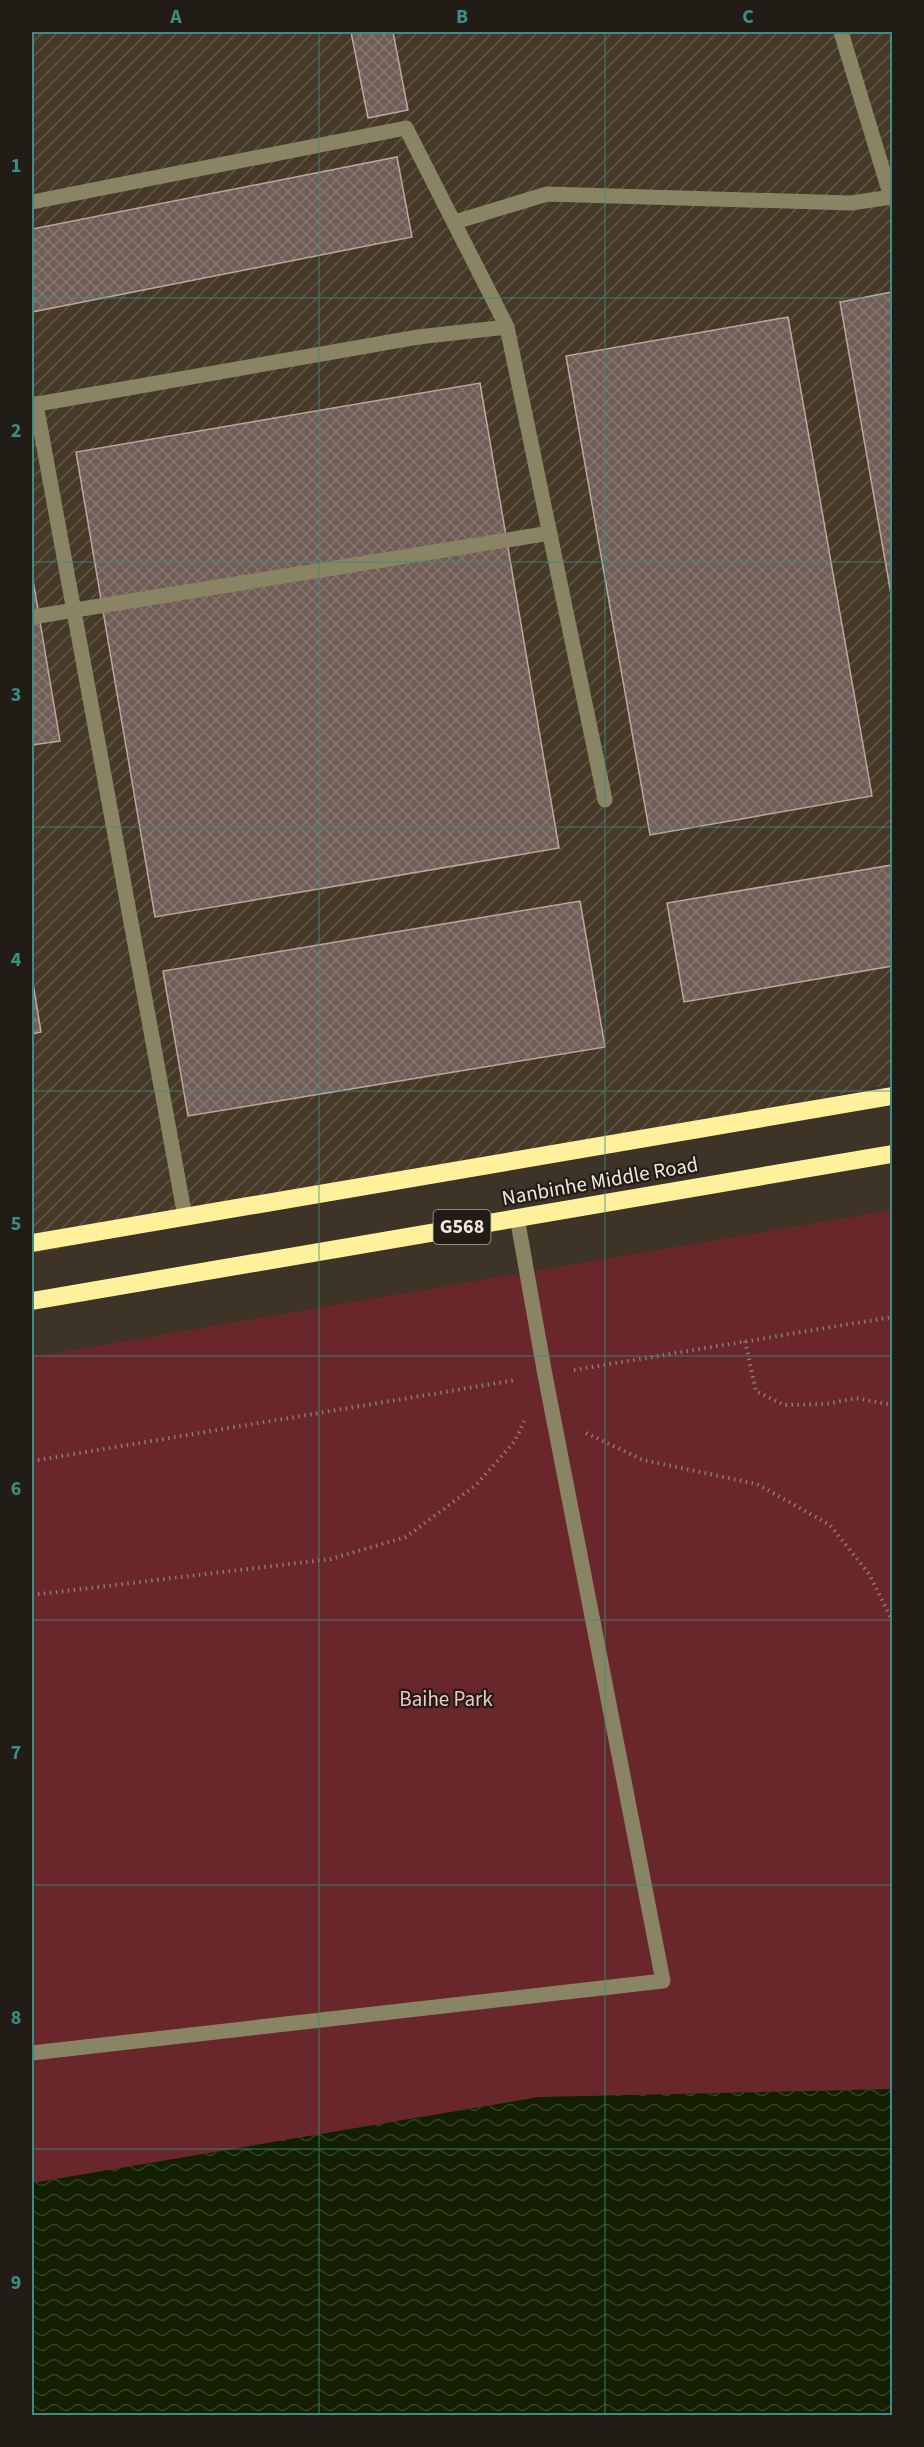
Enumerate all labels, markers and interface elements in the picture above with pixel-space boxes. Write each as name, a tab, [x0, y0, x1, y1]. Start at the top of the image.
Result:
text: A	[169, 3, 182, 31]
text: B	[456, 3, 468, 31]
text: C	[742, 3, 754, 31]
text: 1	[11, 152, 21, 180]
text: 2	[11, 417, 21, 445]
text: 3	[11, 681, 21, 709]
text: 4	[11, 946, 22, 974]
street label: Nanbinhe Middle Road	[500, 1149, 700, 1213]
text: 5	[11, 1210, 21, 1238]
road number: G568	[434, 1210, 490, 1244]
text: 6	[11, 1475, 21, 1503]
park label: Baihe Park	[399, 1684, 493, 1714]
text: 7	[11, 1739, 21, 1767]
text: 8	[11, 2004, 21, 2032]
text: 9	[11, 2269, 21, 2297]

